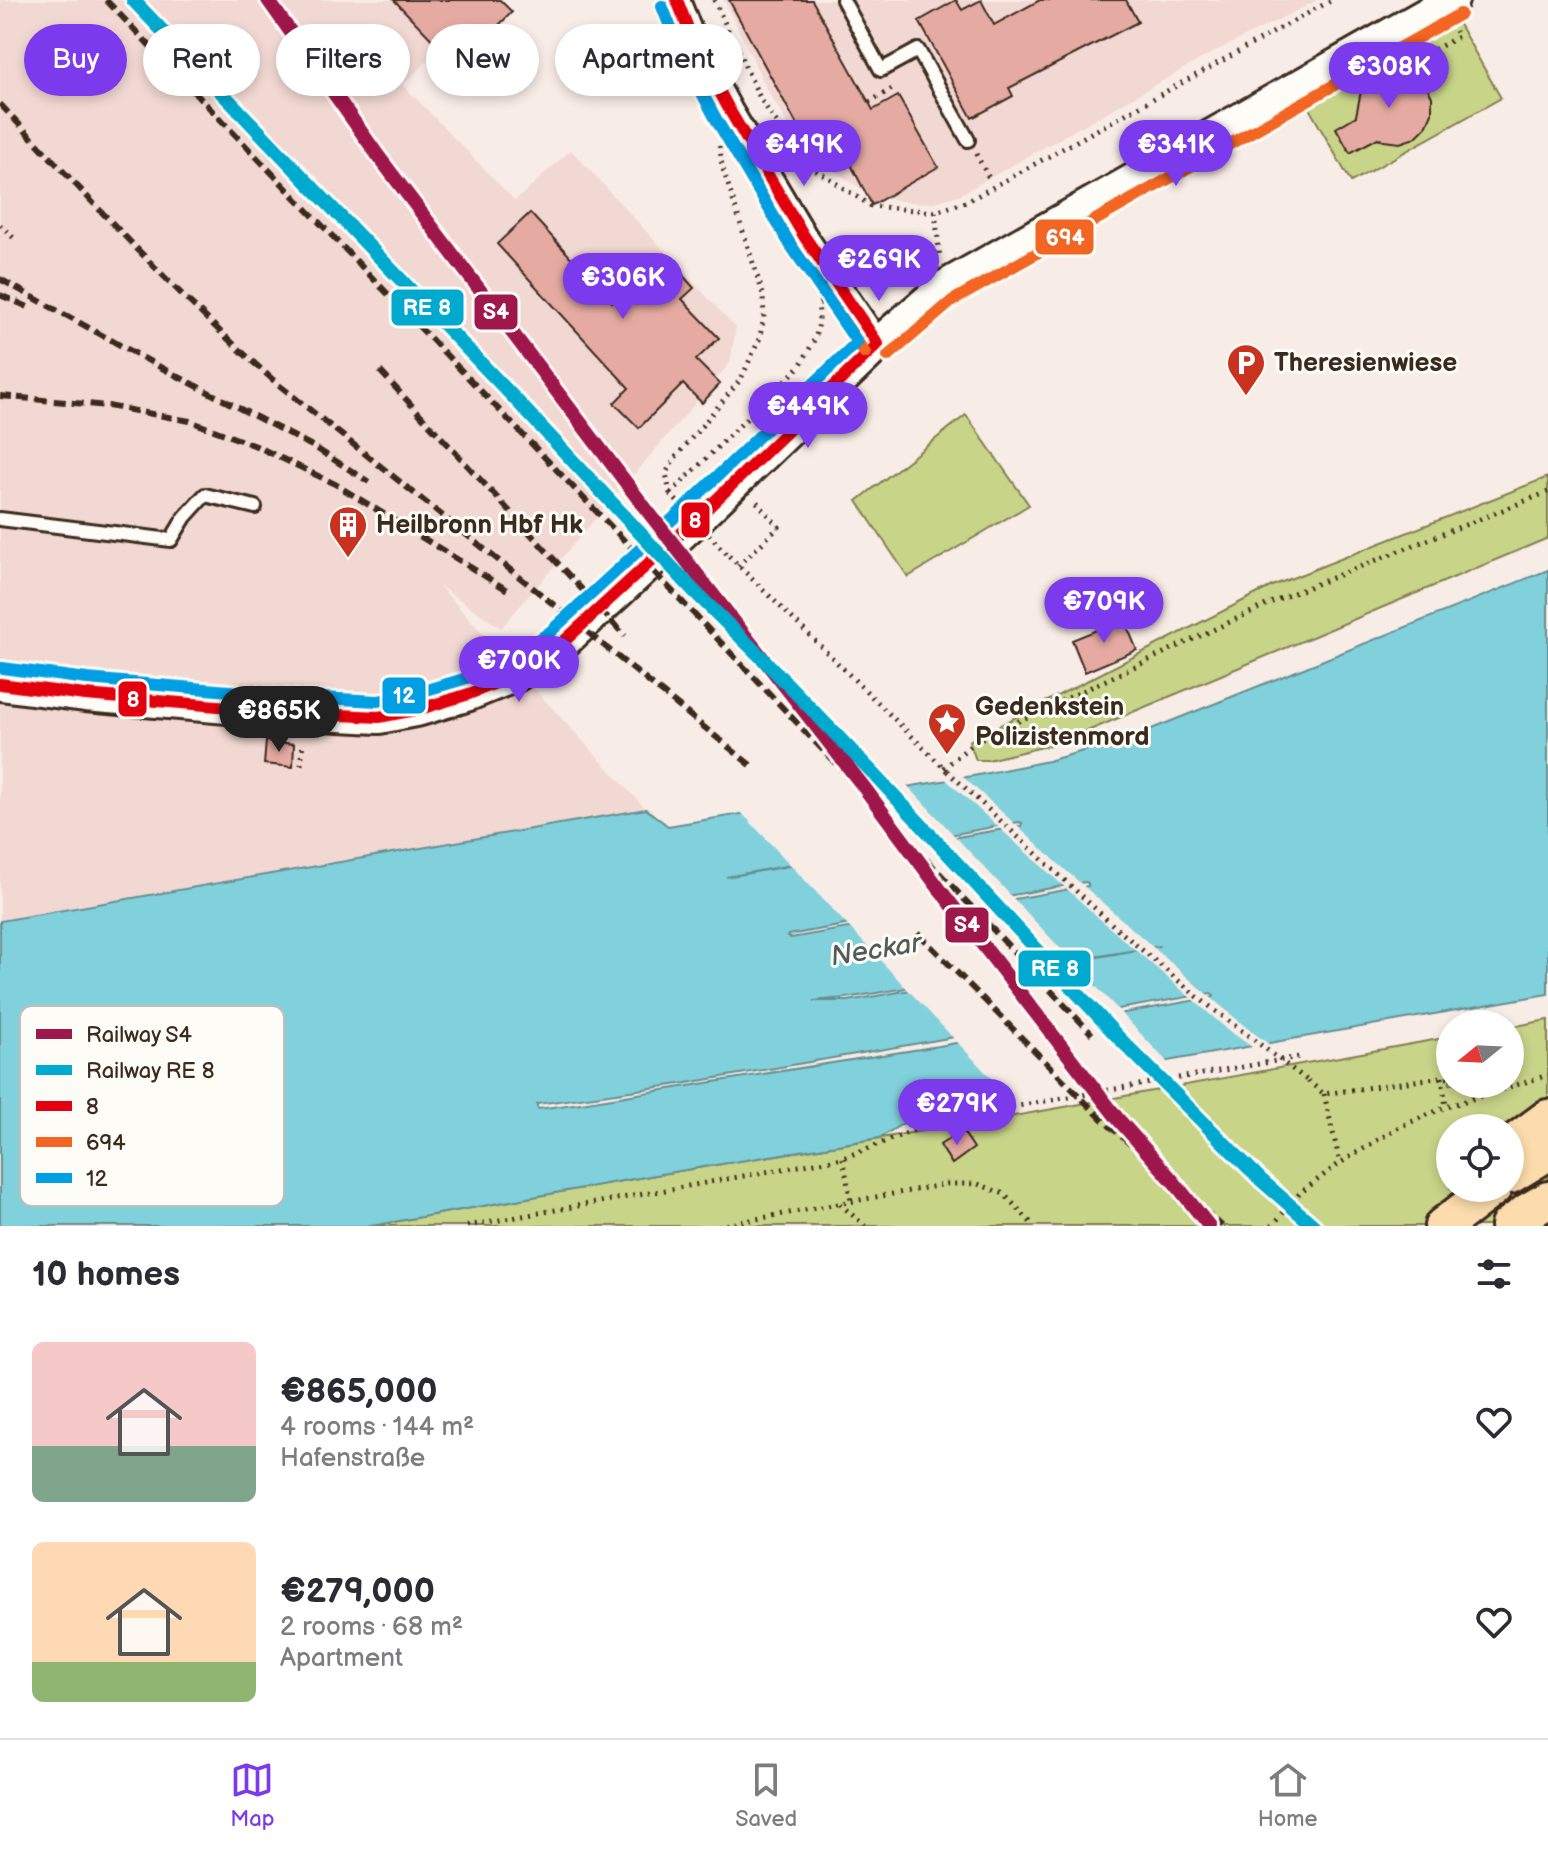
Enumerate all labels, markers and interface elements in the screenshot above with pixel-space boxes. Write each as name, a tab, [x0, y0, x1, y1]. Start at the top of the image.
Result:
chip: Buy	[24, 24, 127, 96]
chip: Rent	[143, 24, 260, 96]
chip: Filters	[276, 24, 410, 96]
chip: New	[426, 24, 539, 96]
chip: Apartment	[555, 24, 743, 96]
pin: €308K	[1333, 42, 1445, 110]
text: €308K	[1347, 52, 1431, 83]
pin: €419K	[748, 120, 860, 188]
pin: €341K	[1120, 120, 1232, 188]
text: €419K	[765, 130, 843, 161]
text: €341K	[1137, 130, 1215, 161]
line badge: 694	[1034, 218, 1095, 256]
text: 694	[1045, 225, 1085, 252]
pin: €269K	[823, 235, 935, 303]
text: €269K	[837, 245, 921, 276]
pin: €306K	[567, 253, 679, 321]
text: €306K	[581, 263, 665, 294]
line badge: RE 8	[390, 288, 465, 327]
line badge: S4	[473, 293, 519, 331]
text: RE 8	[403, 295, 451, 322]
text: S4	[483, 299, 509, 326]
parking icon: Theresienwiese	[1225, 342, 1267, 397]
place label: Theresienwiese	[1274, 348, 1457, 379]
pin: €449K	[752, 382, 864, 450]
text: €449K	[766, 392, 850, 423]
line badge: 8	[680, 501, 711, 539]
building icon: Heilbronn Hbf Hk	[327, 504, 369, 559]
text: 8	[688, 508, 702, 535]
place label: Heilbronn Hbf Hk	[376, 510, 583, 541]
pin: €709K	[1048, 577, 1160, 645]
text: €709K	[1062, 587, 1146, 618]
pin: €700K	[463, 636, 575, 704]
text: €700K	[477, 646, 561, 677]
line badge: 12	[381, 676, 427, 715]
line badge: 8	[117, 680, 148, 718]
text: 12	[393, 683, 415, 710]
pin: €865K	[223, 686, 335, 754]
text: 8	[126, 687, 140, 714]
place label: Gedenkstein Polizistenmord	[975, 692, 1149, 753]
text: €865K	[237, 696, 321, 727]
place icon: Gedenkstein Polizistenmord	[926, 701, 968, 756]
line badge: S4	[944, 906, 990, 944]
text: S4	[954, 912, 980, 939]
water label: Neckar	[828, 926, 926, 973]
line badge: RE 8	[1017, 949, 1092, 988]
text: RE 8	[1031, 956, 1079, 983]
legend	[20, 1006, 284, 1206]
north arrow	[1436, 1010, 1524, 1098]
map controls	[1436, 1010, 1524, 1202]
text: Railway S4	[86, 1022, 193, 1049]
text: Railway RE 8	[86, 1058, 215, 1085]
pin: €279K	[901, 1079, 1013, 1147]
text: €279K	[916, 1089, 998, 1120]
text: 8	[86, 1094, 99, 1121]
button: locate	[1436, 1114, 1524, 1202]
text: 694	[86, 1130, 126, 1157]
text: 12	[86, 1166, 108, 1193]
icon: filters	[1472, 1252, 1516, 1296]
text: 10 homes	[32, 1254, 180, 1295]
text: €865,000	[280, 1371, 437, 1412]
icon: home	[96, 1374, 192, 1470]
icon: heart	[1472, 1400, 1516, 1444]
text: 4 rooms · 144 m²	[280, 1412, 474, 1443]
text: Hafenstraße	[280, 1443, 425, 1474]
text: €279,000	[280, 1571, 435, 1612]
icon: home	[96, 1574, 192, 1670]
icon: heart	[1472, 1600, 1516, 1644]
text: 2 rooms · 68 m²	[280, 1612, 463, 1643]
text: Apartment	[280, 1643, 403, 1674]
tab: Map	[230, 1758, 275, 1833]
tab: Saved	[735, 1758, 797, 1833]
tab: Home	[1258, 1758, 1318, 1833]

